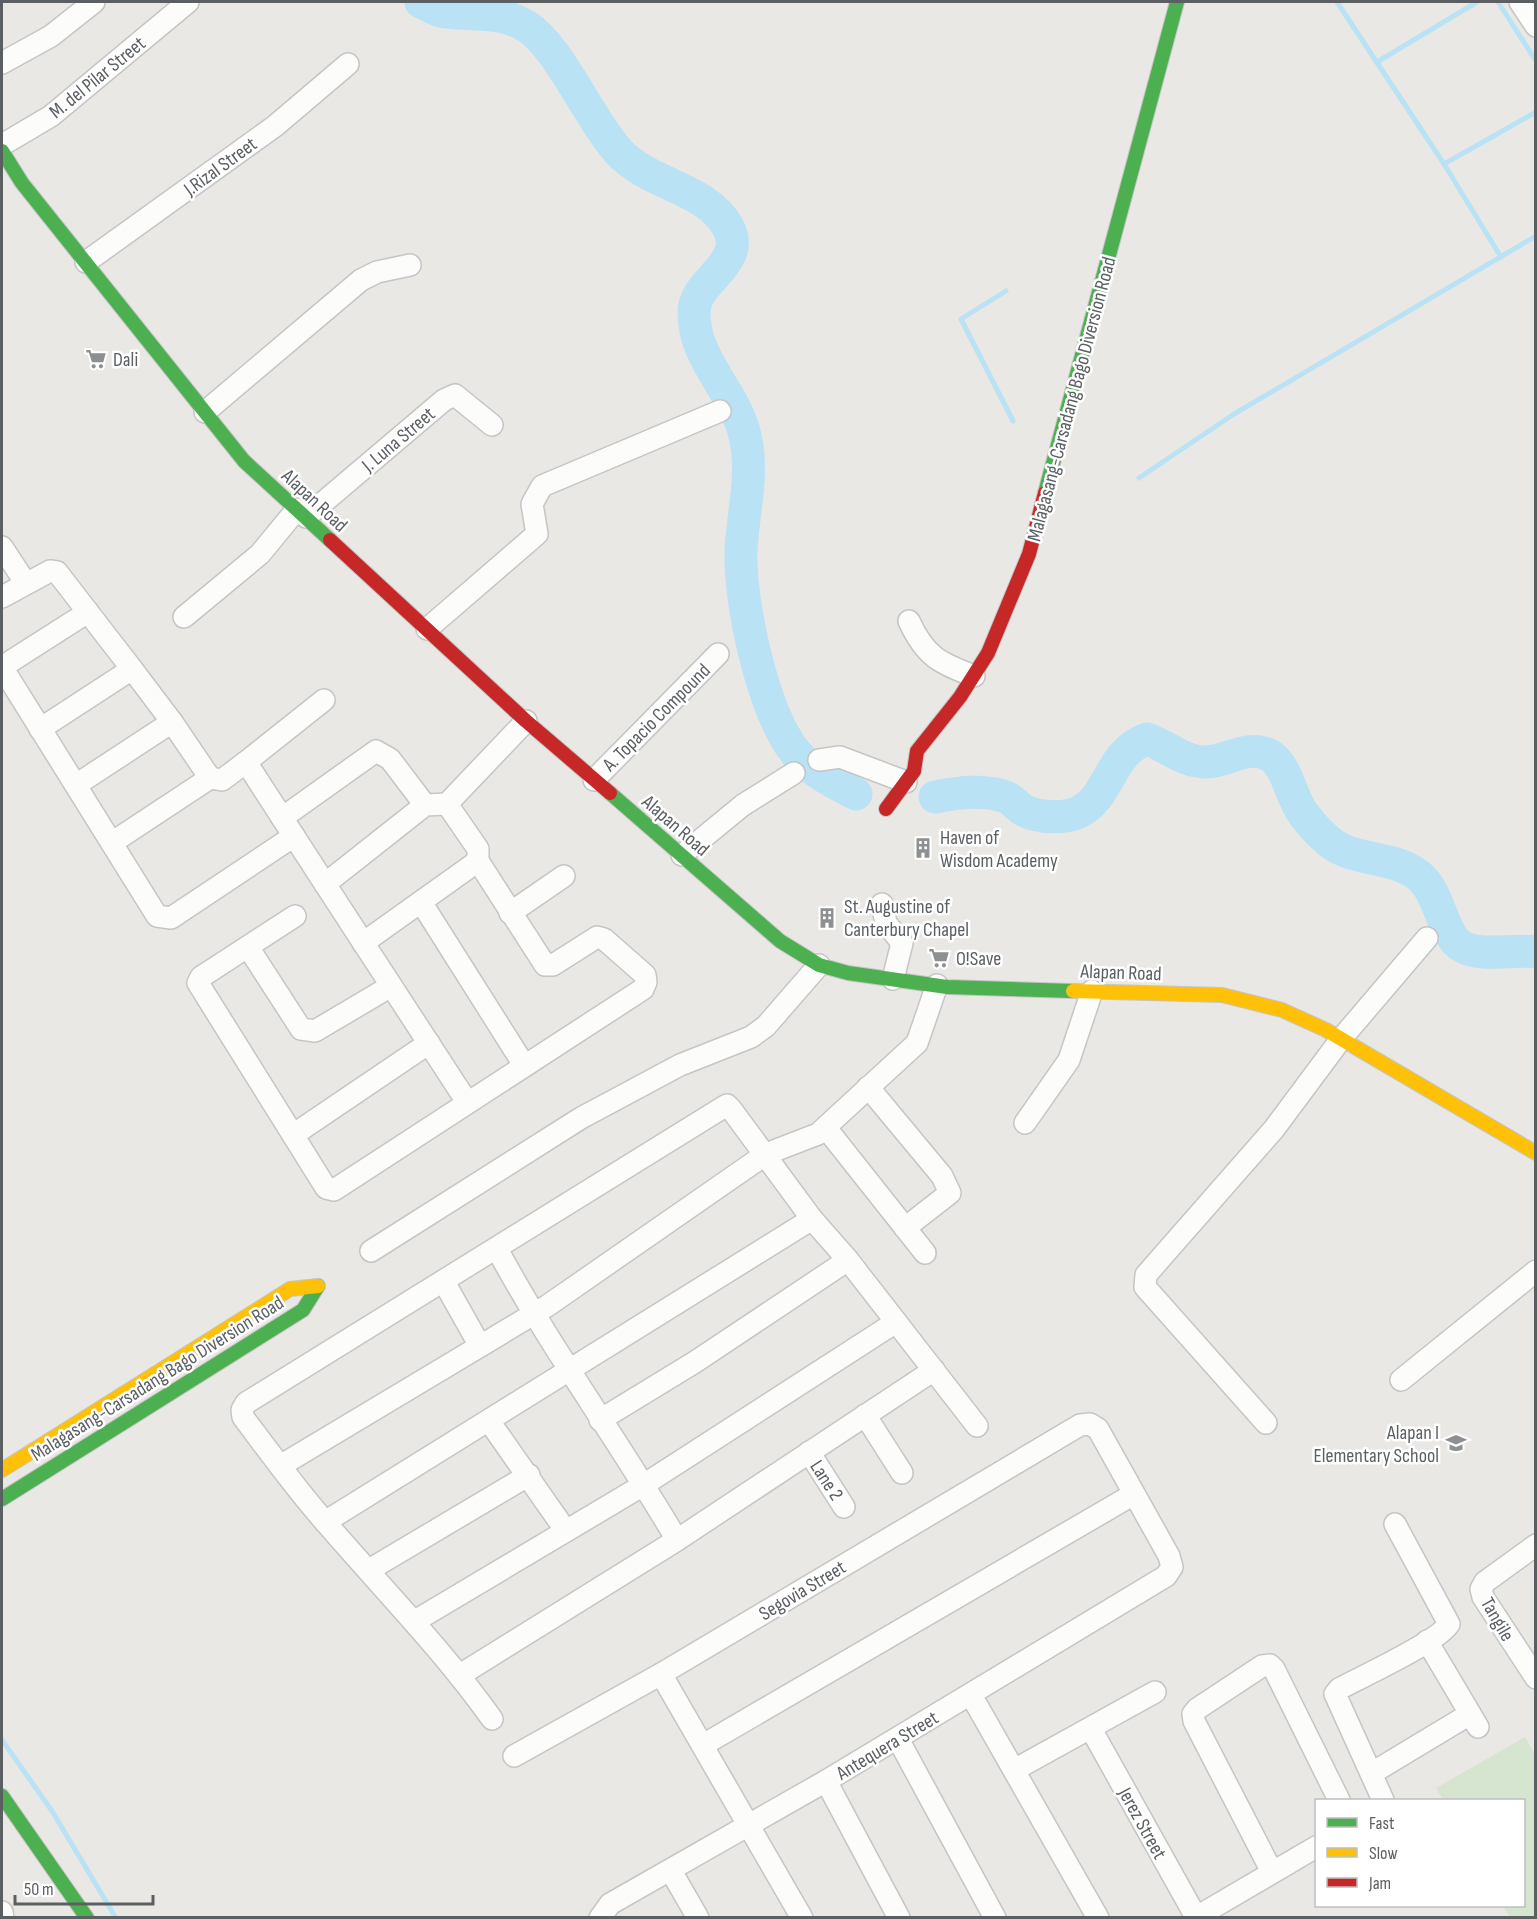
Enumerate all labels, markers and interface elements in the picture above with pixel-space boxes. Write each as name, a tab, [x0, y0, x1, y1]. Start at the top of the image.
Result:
street label: M. del Pilar Street	[45, 32, 151, 124]
street label: J.Rizal Street	[179, 132, 262, 202]
street label: Malagasang-Carsadang Bago Diversion Road	[1022, 254, 1122, 544]
supermarket icon: Dali	[84, 347, 108, 371]
place label: Dali	[113, 348, 138, 372]
street label: J. Luna Street	[356, 402, 440, 478]
street label: Alapan Road	[276, 464, 352, 537]
street label: A. Topacio Compound	[597, 659, 716, 777]
street label: Alapan Road	[636, 789, 714, 861]
place label: Haven of Wisdom Academy	[940, 826, 1058, 873]
building icon: Haven of Wisdom Academy	[911, 836, 935, 860]
place label: St. Augustine of Canterbury Chapel	[844, 895, 969, 942]
building icon: St. Augustine of Canterbury Chapel	[815, 906, 839, 930]
supermarket icon: O!Save	[927, 946, 951, 970]
place label: O!Save	[956, 947, 1001, 971]
street label: Alapan Road	[1079, 960, 1162, 986]
street label: Malagasang-Carsadang Bago Diversion Road	[27, 1291, 288, 1467]
place label: Alapan I Elementary School	[1313, 1421, 1439, 1468]
school or university icon: Alapan I Elementary School	[1444, 1431, 1468, 1455]
street label: Lane 2	[804, 1456, 848, 1505]
street label: Segovia Street	[755, 1556, 850, 1626]
street label: Tangile	[1475, 1593, 1519, 1646]
street label: Antequera Street	[831, 1706, 943, 1786]
street label: Jerez Street	[1112, 1783, 1172, 1863]
legend	[1315, 1799, 1525, 1907]
text: Fast	[1369, 1813, 1395, 1834]
text: Slow	[1369, 1843, 1398, 1864]
scale bar	[15, 1868, 153, 1906]
text: Jam	[1368, 1873, 1391, 1894]
text: 50 m	[24, 1879, 54, 1900]

